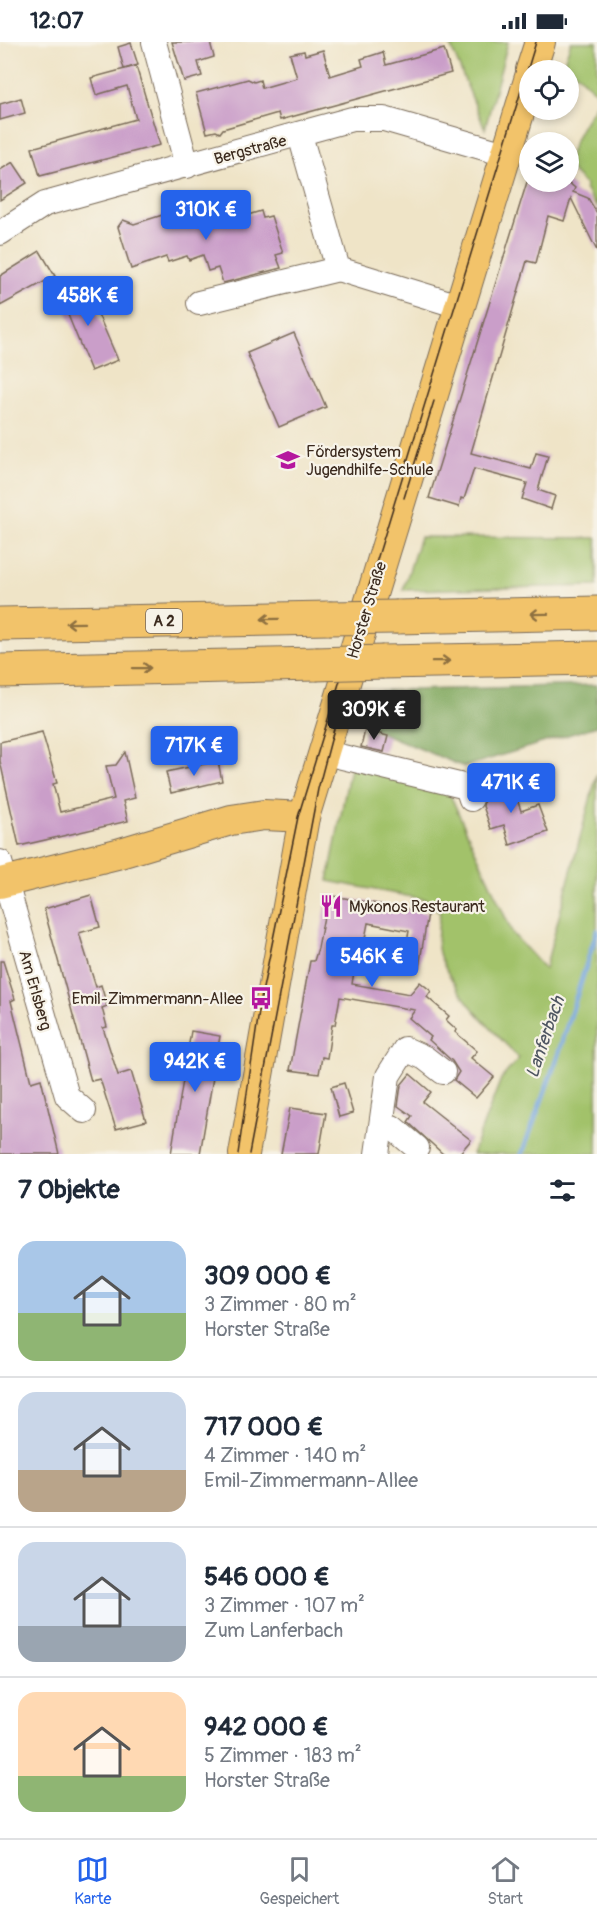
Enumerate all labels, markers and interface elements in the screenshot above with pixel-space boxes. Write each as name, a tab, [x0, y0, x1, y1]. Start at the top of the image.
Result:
text: 12:07	[30, 7, 83, 35]
map controls	[519, 60, 579, 192]
button: locate	[519, 60, 579, 120]
street label: Bergstraße	[212, 131, 289, 169]
button: layers	[519, 132, 579, 192]
pin: 310K €	[157, 190, 255, 241]
text: 310K €	[175, 197, 237, 222]
pin: 458K €	[39, 276, 137, 327]
text: 458K €	[57, 283, 119, 308]
place label: Fördersystem Jugendhilfe-Schule	[306, 442, 434, 480]
school or university icon: Fördersystem Jugendhilfe-Schule	[275, 447, 301, 473]
street label: Horster Straße	[343, 559, 391, 661]
one-way arrow	[529, 608, 549, 620]
road number: A 2	[146, 609, 182, 633]
one-way arrow	[261, 614, 281, 625]
one-way arrow	[66, 617, 86, 628]
one-way arrow	[431, 655, 451, 667]
one-way arrow	[132, 662, 152, 674]
pin: 309K €	[325, 690, 423, 741]
text: 309K €	[342, 697, 406, 722]
pin: 717K €	[145, 726, 243, 777]
text: 717K €	[165, 733, 223, 758]
pin: 471K €	[462, 763, 560, 814]
text: 471K €	[481, 770, 541, 795]
restaurant icon: Mykonos Restaurant	[318, 893, 344, 919]
place label: Mykonos Restaurant	[349, 897, 486, 917]
pin: 546K €	[323, 937, 421, 988]
text: 546K €	[340, 944, 404, 969]
street label: Am Erlsberg	[14, 948, 56, 1033]
bus stop icon: Emil-Zimmermann-Allee	[248, 985, 274, 1011]
place label: Emil-Zimmermann-Allee	[72, 989, 243, 1009]
water label: Lanferbach	[521, 992, 571, 1081]
pin: 942K €	[146, 1042, 244, 1093]
text: 942K €	[164, 1049, 226, 1074]
text: 7 Objekte	[18, 1174, 120, 1206]
icon: filters	[546, 1174, 579, 1207]
text: 309 000 €	[204, 1260, 331, 1292]
icon: home	[66, 1265, 138, 1337]
text: 3 Zimmer · 80 m²	[204, 1292, 357, 1317]
text: Horster Straße	[204, 1317, 330, 1342]
text: 717 000 €	[204, 1411, 323, 1443]
icon: home	[66, 1416, 138, 1488]
text: 4 Zimmer · 140 m²	[204, 1443, 366, 1468]
text: Emil-Zimmermann-Allee	[204, 1468, 418, 1493]
text: 546 000 €	[204, 1561, 330, 1593]
icon: home	[66, 1566, 138, 1638]
text: 3 Zimmer · 107 m²	[204, 1593, 365, 1618]
text: Zum Lanferbach	[204, 1618, 343, 1643]
text: 942 000 €	[204, 1711, 329, 1743]
icon: home	[66, 1716, 138, 1788]
text: 5 Zimmer · 183 m²	[204, 1743, 362, 1768]
text: Horster Straße	[204, 1768, 330, 1793]
tab: Karte	[74, 1853, 111, 1909]
tab: Gespeichert	[260, 1853, 339, 1909]
tab: Start	[487, 1853, 523, 1909]

